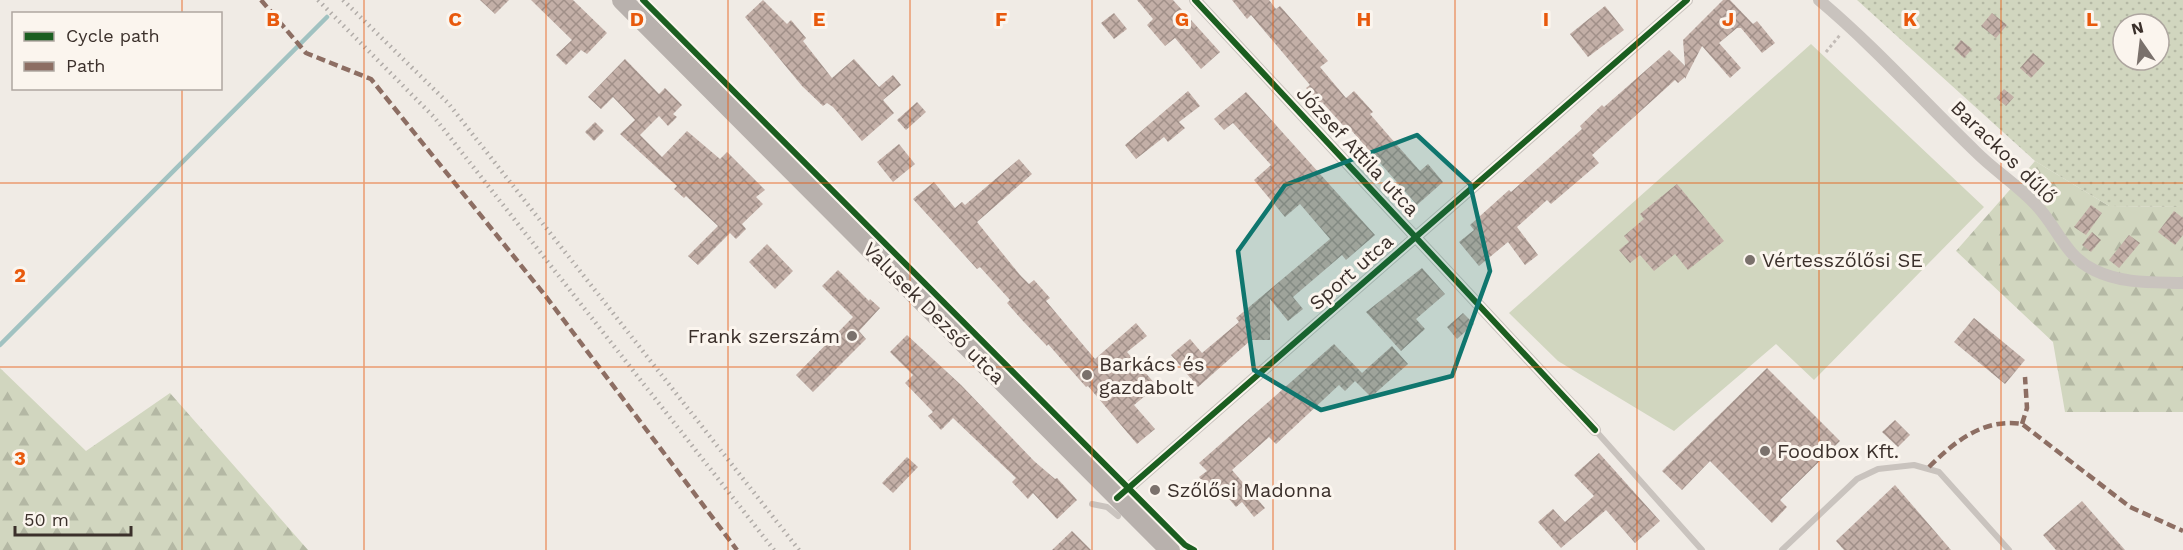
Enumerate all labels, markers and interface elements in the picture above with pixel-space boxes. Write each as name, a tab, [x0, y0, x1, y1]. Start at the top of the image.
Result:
text: B	[266, 7, 280, 31]
text: C	[448, 7, 462, 31]
text: D	[630, 7, 644, 31]
text: E	[813, 7, 825, 31]
text: F	[995, 7, 1007, 31]
text: G	[1175, 7, 1189, 31]
text: H	[1357, 7, 1371, 31]
text: I	[1543, 7, 1549, 31]
text: J	[1722, 7, 1734, 31]
text: K	[1903, 7, 1917, 31]
text: L	[2086, 7, 2098, 31]
legend	[12, 12, 222, 90]
north arrow	[2111, 12, 2171, 72]
text: N	[2129, 17, 2146, 39]
text: Cycle path	[66, 25, 160, 46]
text: Path	[66, 55, 106, 76]
street label: József Attila utca	[1292, 81, 1424, 221]
street label: Barackos dűlő	[1946, 95, 2062, 209]
street label: Sport utca	[1304, 229, 1398, 315]
street label: Valusek Dezső utca	[858, 237, 1010, 389]
place label: Vértesszőlősi SE	[1762, 248, 1923, 272]
marker: Vértesszőlősi SE	[1743, 253, 1757, 267]
text: 2	[14, 263, 26, 287]
place label: Frank szerszám	[687, 324, 840, 348]
marker: Frank szerszám	[845, 329, 859, 343]
place label: Barkács és gazdabolt	[1099, 352, 1205, 399]
marker: Barkács és gazdabolt	[1080, 368, 1094, 382]
place label: Foodbox Kft.	[1777, 439, 1899, 463]
marker: Foodbox Kft.	[1758, 444, 1772, 458]
text: 3	[14, 446, 26, 470]
place label: Szőlősi Madonna	[1167, 478, 1332, 502]
marker: Szőlősi Madonna	[1148, 483, 1162, 497]
scale bar	[15, 499, 130, 537]
text: 50 m	[24, 509, 69, 530]

